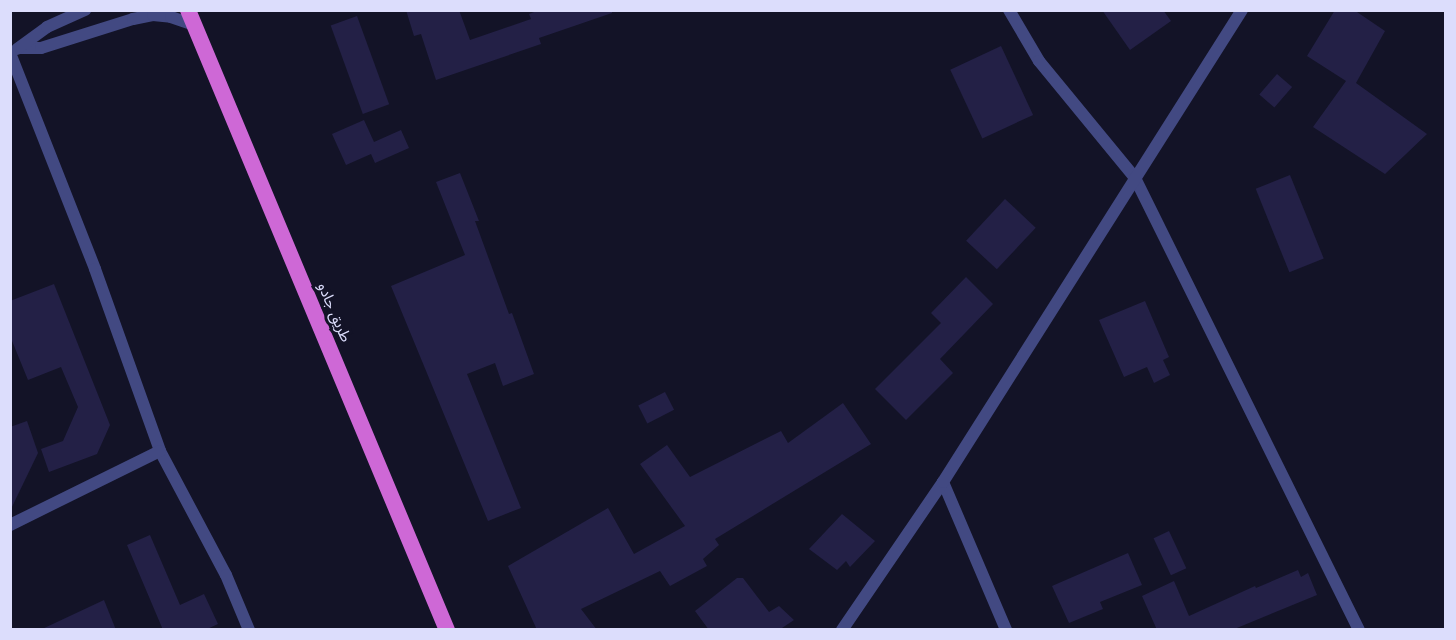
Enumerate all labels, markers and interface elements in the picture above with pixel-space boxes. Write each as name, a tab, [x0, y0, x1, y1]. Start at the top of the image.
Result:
street label: طريق جادو	[314, 279, 356, 345]

